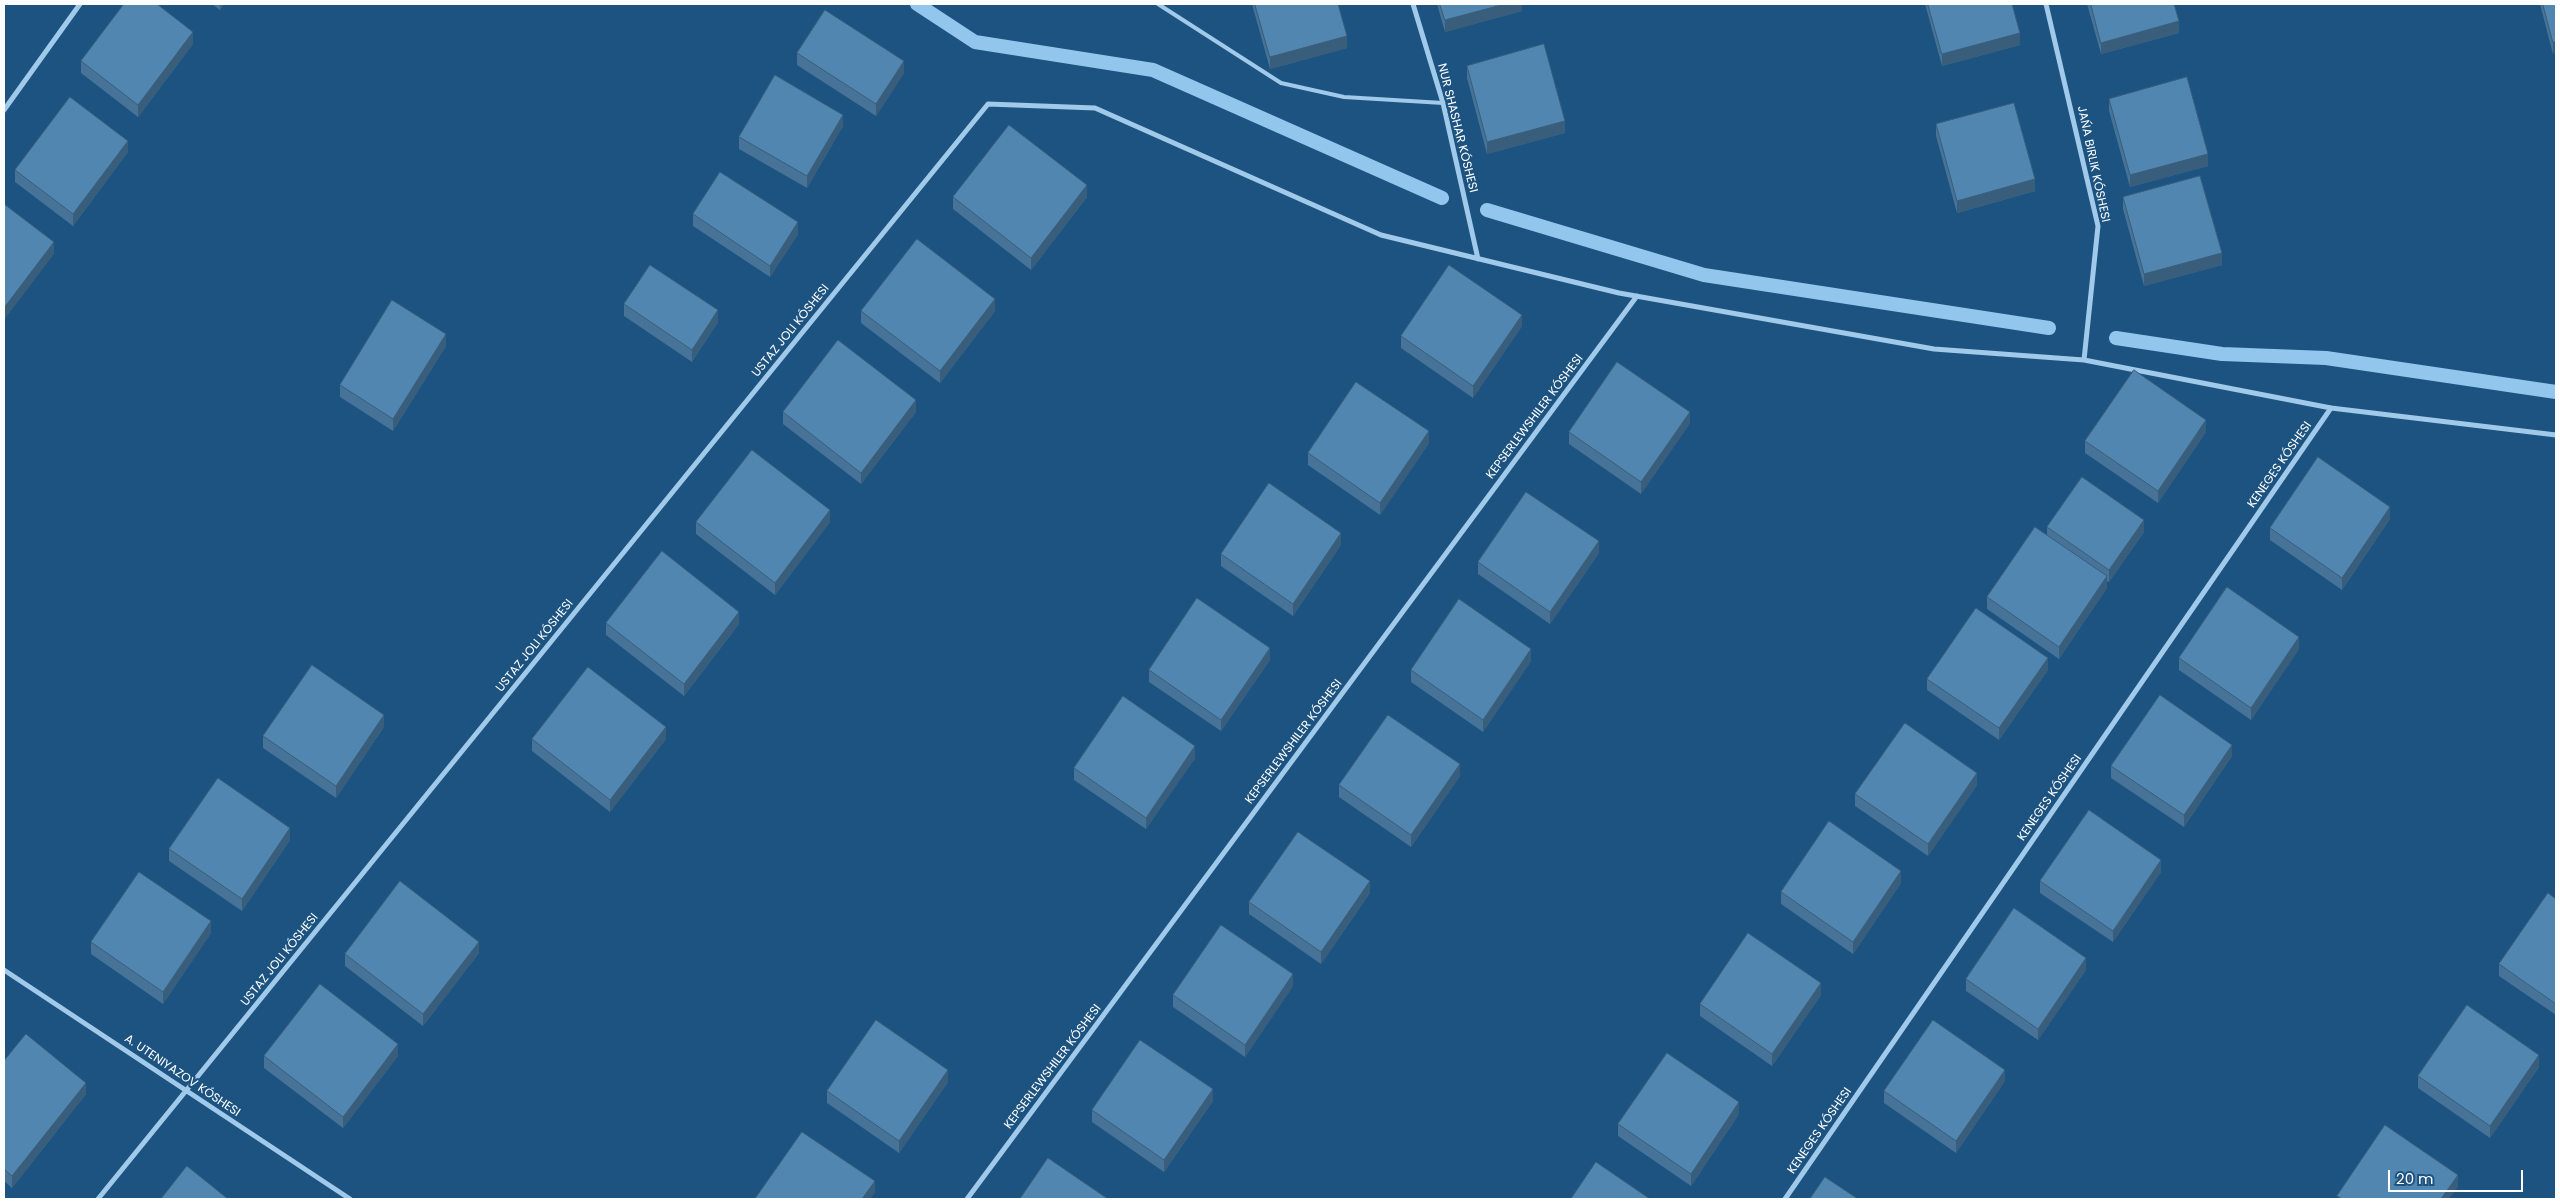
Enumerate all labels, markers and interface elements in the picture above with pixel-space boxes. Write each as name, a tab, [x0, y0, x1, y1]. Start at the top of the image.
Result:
street label: NUR SHASHAR KÓSHESI	[1434, 62, 1480, 194]
street label: JAŃA BIRLIK KÓSHESI	[2074, 105, 2112, 223]
street label: USTAZ JOLI KÓSHESI	[749, 282, 833, 380]
street label: KEPSERLEWSHILER KÓSHESI	[1483, 352, 1587, 482]
street label: KENEGES KÓSHESI	[2245, 419, 2315, 511]
street label: USTAZ JOLI KÓSHESI	[493, 597, 577, 695]
street label: KEPSERLEWSHILER KÓSHESI	[1242, 677, 1346, 807]
street label: KENEGES KÓSHESI	[2015, 752, 2085, 844]
street label: USTAZ JOLI KÓSHESI	[238, 911, 322, 1009]
street label: KEPSERLEWSHILER KÓSHESI	[1001, 1002, 1105, 1132]
street label: A. UTENIYAZOV KÓSHESI	[121, 1032, 243, 1120]
street label: KENEGES KÓSHESI	[1785, 1085, 1855, 1177]
scale bar	[2390, 1160, 2525, 1192]
text: 20 m	[2396, 1168, 2434, 1189]

